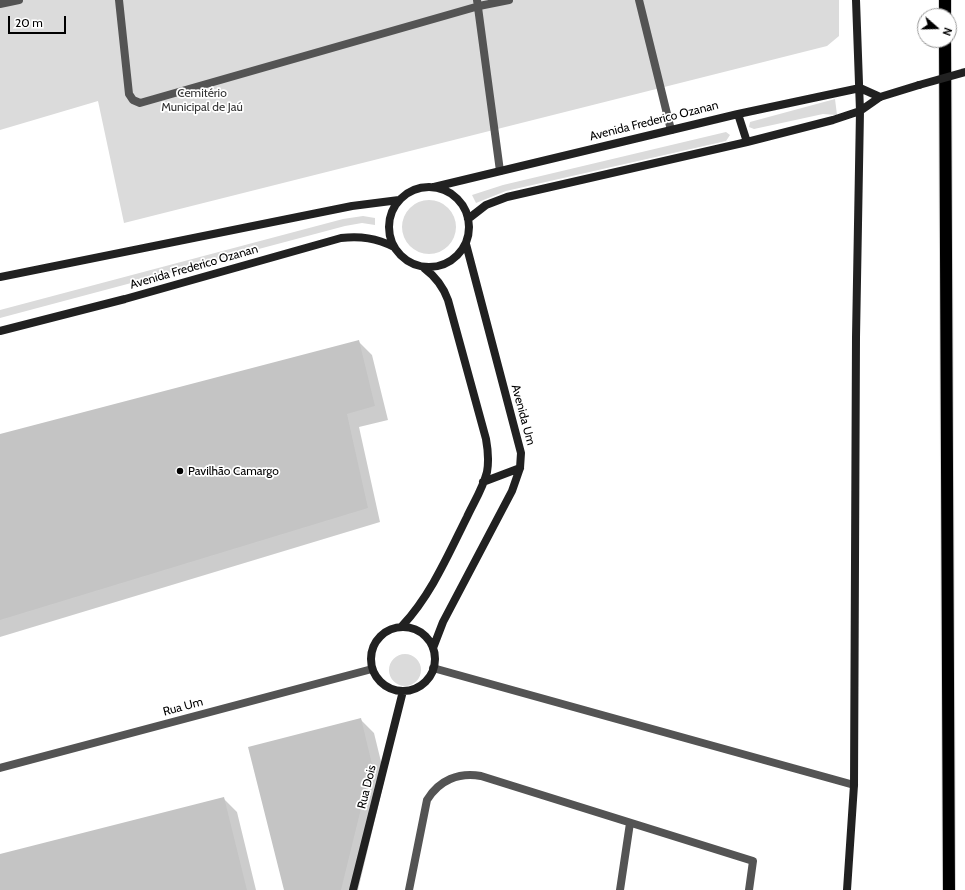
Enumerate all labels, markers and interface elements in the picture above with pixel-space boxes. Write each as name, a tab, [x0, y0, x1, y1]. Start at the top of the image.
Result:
scale bar	[10, 8, 68, 34]
north arrow	[917, 8, 957, 48]
text: 20 m	[15, 15, 43, 30]
text: N	[939, 26, 955, 38]
park label: Cemitério Municipal de Jaú	[161, 86, 243, 114]
street label: Avenida Frederico Ozanan	[588, 98, 720, 144]
street label: Avenida Frederico Ozanan	[128, 242, 260, 292]
street label: Avenida Um	[508, 383, 538, 447]
place label: Pavilhão Camargo	[188, 464, 279, 478]
marker: Pavilhão Camargo	[175, 466, 185, 476]
street label: Rua Um	[161, 695, 205, 719]
street label: Rua Dois	[355, 764, 379, 810]

